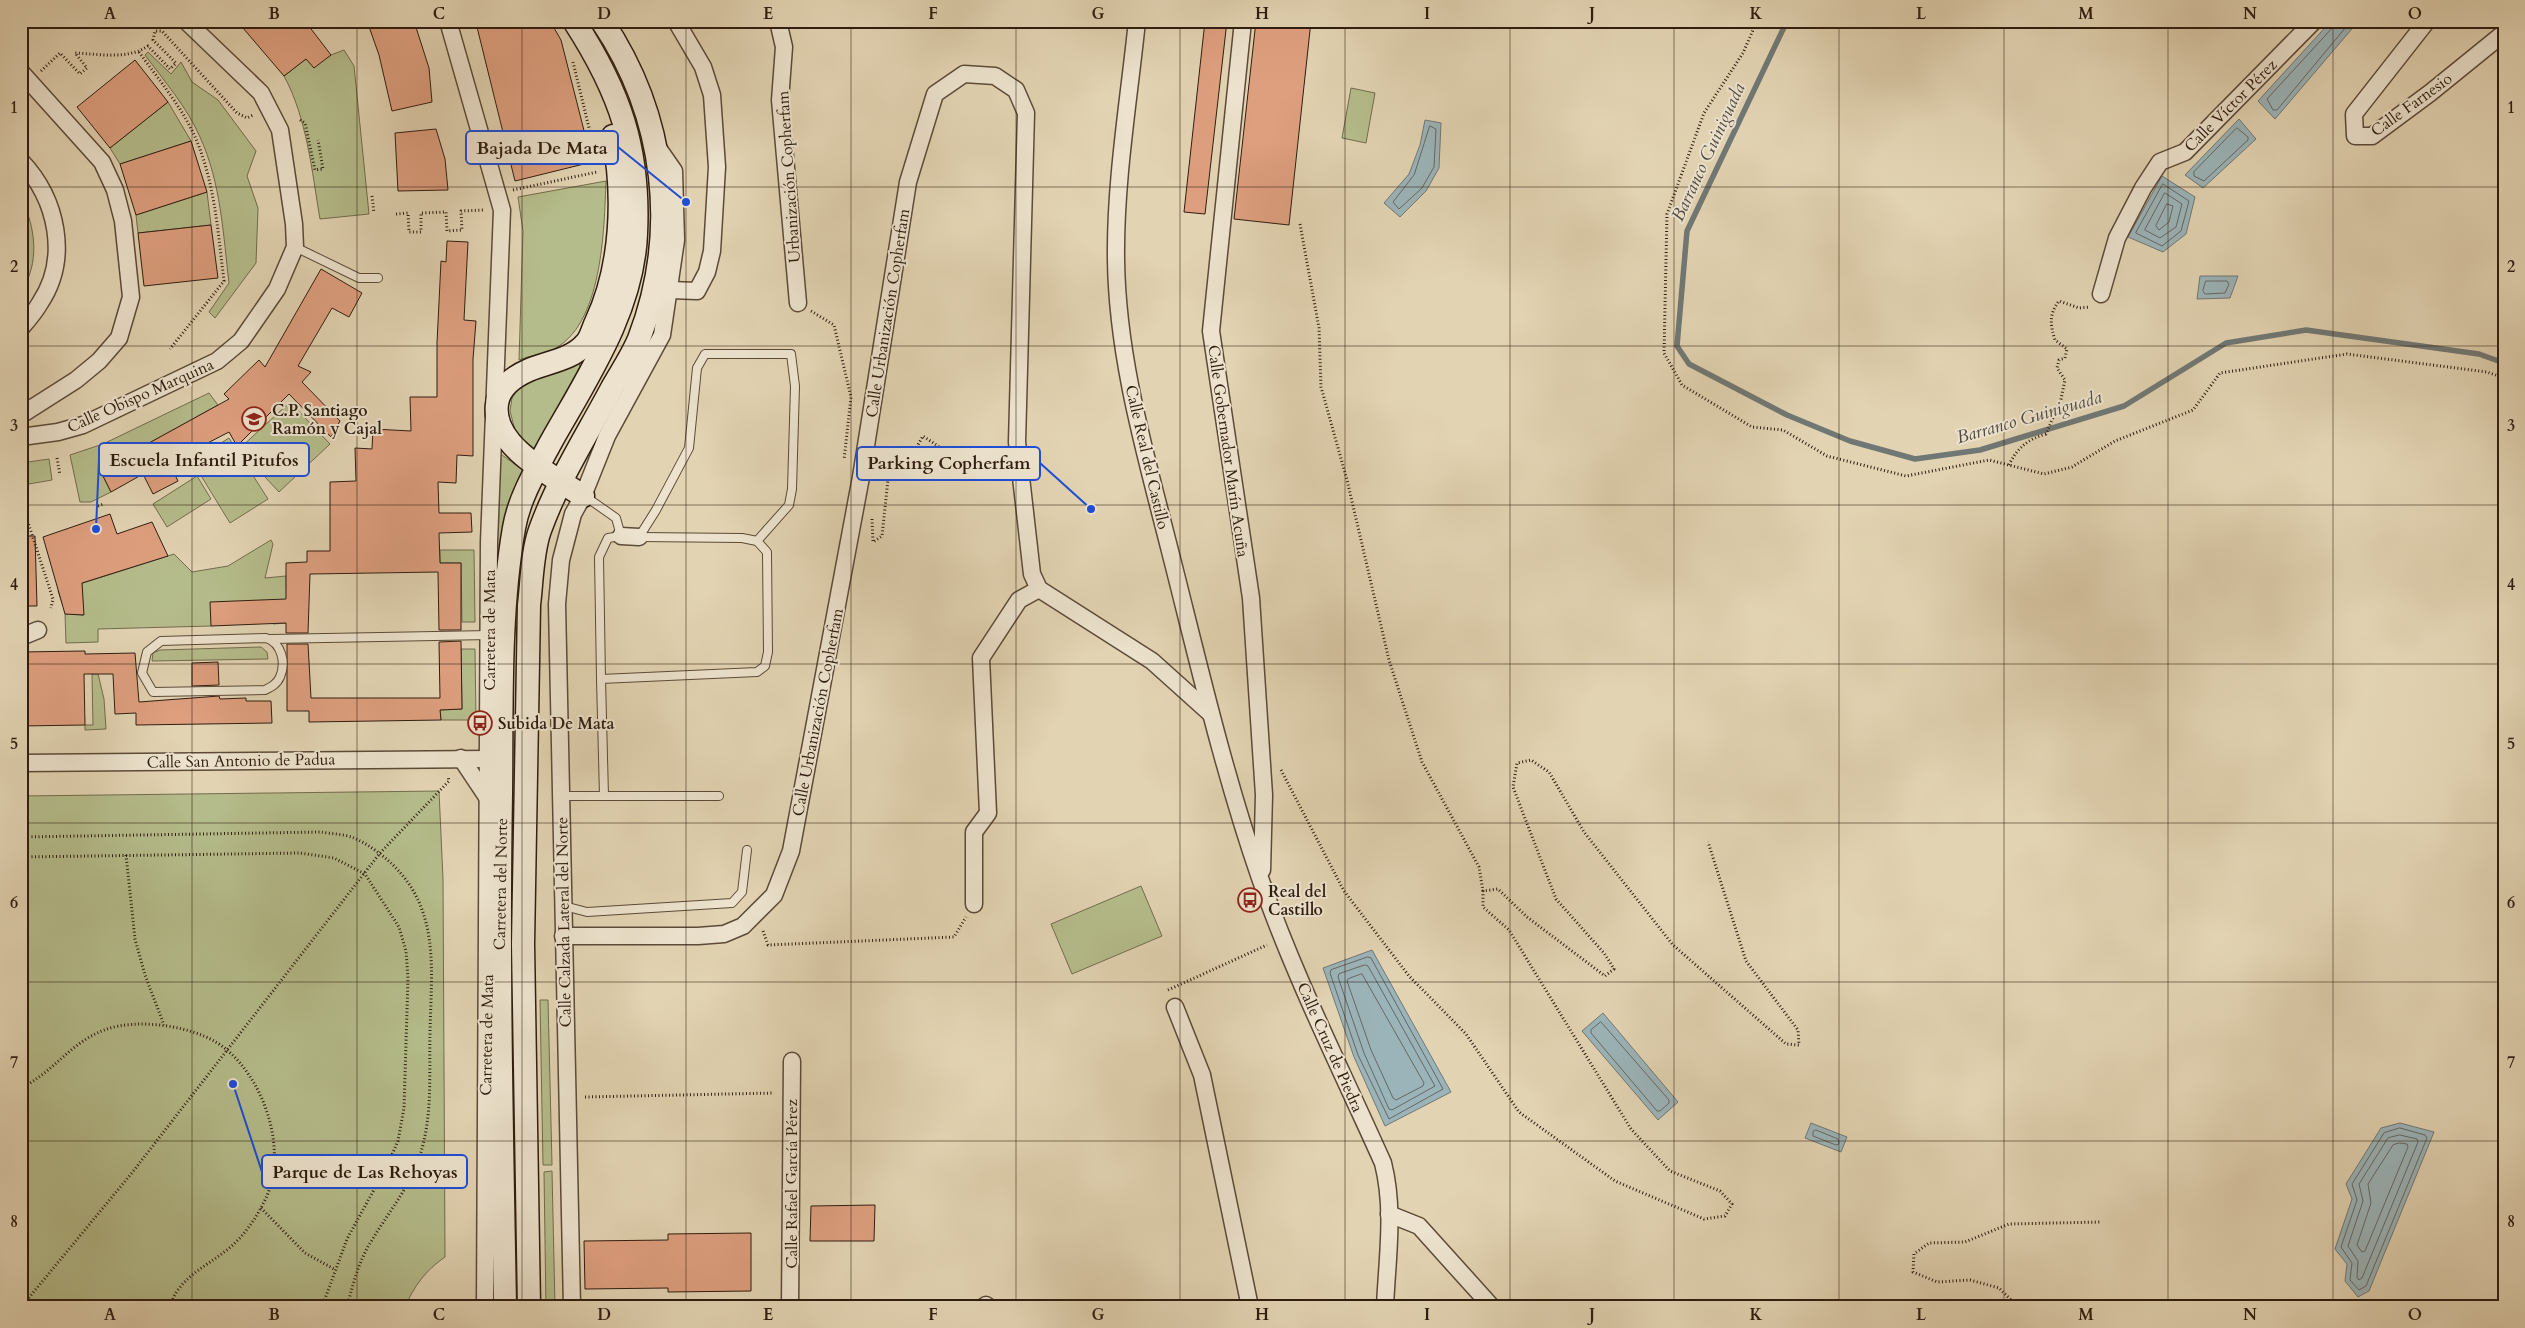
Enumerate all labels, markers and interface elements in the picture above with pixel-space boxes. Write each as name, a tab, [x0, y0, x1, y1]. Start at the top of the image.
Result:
text: A	[104, 3, 116, 25]
text: B	[268, 3, 280, 25]
text: C	[433, 3, 445, 25]
text: D	[597, 3, 611, 25]
text: E	[763, 3, 773, 25]
text: F	[928, 3, 938, 25]
text: G	[1091, 3, 1105, 25]
text: H	[1255, 3, 1269, 25]
text: I	[1424, 3, 1430, 25]
text: J	[1587, 3, 1595, 25]
text: K	[1750, 3, 1763, 25]
text: L	[1916, 3, 1927, 25]
text: M	[2078, 3, 2094, 25]
text: N	[2243, 3, 2257, 25]
text: O	[2408, 3, 2422, 25]
street label: Calle Víctor Pérez	[2179, 54, 2282, 157]
street label: Calle Farnesio	[2366, 68, 2457, 142]
water label: Barranco Guiniguada	[1665, 79, 1751, 225]
street label: Urbanización Copherfam	[772, 90, 806, 264]
text: 1	[10, 97, 18, 119]
text: 1	[2507, 97, 2515, 119]
callout: Bajada De Mata	[466, 131, 618, 164]
text: Bajada De Mata	[476, 136, 608, 161]
street label: Calle Urbanización Copherfam	[861, 207, 915, 419]
text: 2	[10, 256, 18, 278]
text: 2	[2507, 256, 2515, 278]
street label: Calle Gobernador Marín Acuña	[1202, 343, 1254, 559]
street label: Calle Obispo Marquina	[64, 354, 217, 438]
street label: Calle Real del Castillo	[1120, 383, 1174, 532]
water label: Barranco Guiniguada	[1954, 385, 2105, 450]
place label: C.P. Santiago Ramón y Cajal	[272, 400, 382, 440]
school or university icon: C.P. Santiago Ramón y Cajal	[241, 406, 267, 432]
text: 3	[10, 415, 18, 437]
text: 3	[2507, 415, 2515, 437]
callout: Escuela Infantil Pitufos	[99, 443, 309, 476]
callout: Parking Copherfam	[857, 447, 1040, 480]
text: Escuela Infantil Pitufos	[109, 448, 299, 473]
text: Parking Copherfam	[867, 451, 1031, 476]
street label: Carretera de Mata	[479, 569, 501, 691]
text: 4	[10, 574, 18, 596]
text: 4	[2507, 574, 2515, 596]
street label: Calle Urbanización Copherfam	[787, 606, 849, 818]
bus stop icon: Subida De Mata	[467, 710, 493, 736]
place label: Subida De Mata	[498, 713, 614, 735]
text: 5	[10, 733, 18, 755]
text: 5	[2507, 733, 2515, 755]
street label: Calle San Antonio de Padua	[147, 748, 336, 774]
street label: Calle Calzada Lateral del Norte	[551, 817, 577, 1027]
street label: Carretera del Norte	[489, 818, 513, 950]
place label: Real del Castillo	[1268, 881, 1327, 921]
bus stop icon: Real del Castillo	[1237, 887, 1263, 913]
text: 6	[10, 892, 18, 914]
text: 6	[2507, 892, 2515, 914]
street label: Carretera de Mata	[475, 974, 499, 1096]
street label: Calle Cruz de Piedra	[1292, 979, 1369, 1116]
text: 7	[10, 1052, 18, 1074]
text: 7	[2507, 1052, 2515, 1074]
street label: Calle Rafael García Pérez	[781, 1099, 803, 1269]
callout: Parque de Las Rehoyas	[262, 1155, 467, 1188]
text: Parque de Las Rehoyas	[272, 1160, 458, 1185]
text: 8	[10, 1211, 18, 1233]
text: 8	[2507, 1211, 2515, 1233]
text: A	[104, 1304, 116, 1326]
text: B	[268, 1304, 280, 1326]
text: C	[433, 1304, 445, 1326]
text: D	[597, 1304, 611, 1326]
text: E	[763, 1304, 773, 1326]
text: F	[928, 1304, 938, 1326]
text: G	[1091, 1304, 1105, 1326]
text: H	[1255, 1304, 1269, 1326]
text: I	[1424, 1304, 1430, 1326]
text: J	[1587, 1304, 1595, 1326]
text: K	[1750, 1304, 1763, 1326]
text: L	[1916, 1304, 1927, 1326]
text: M	[2078, 1304, 2094, 1326]
text: N	[2243, 1304, 2257, 1326]
text: O	[2408, 1304, 2422, 1326]

